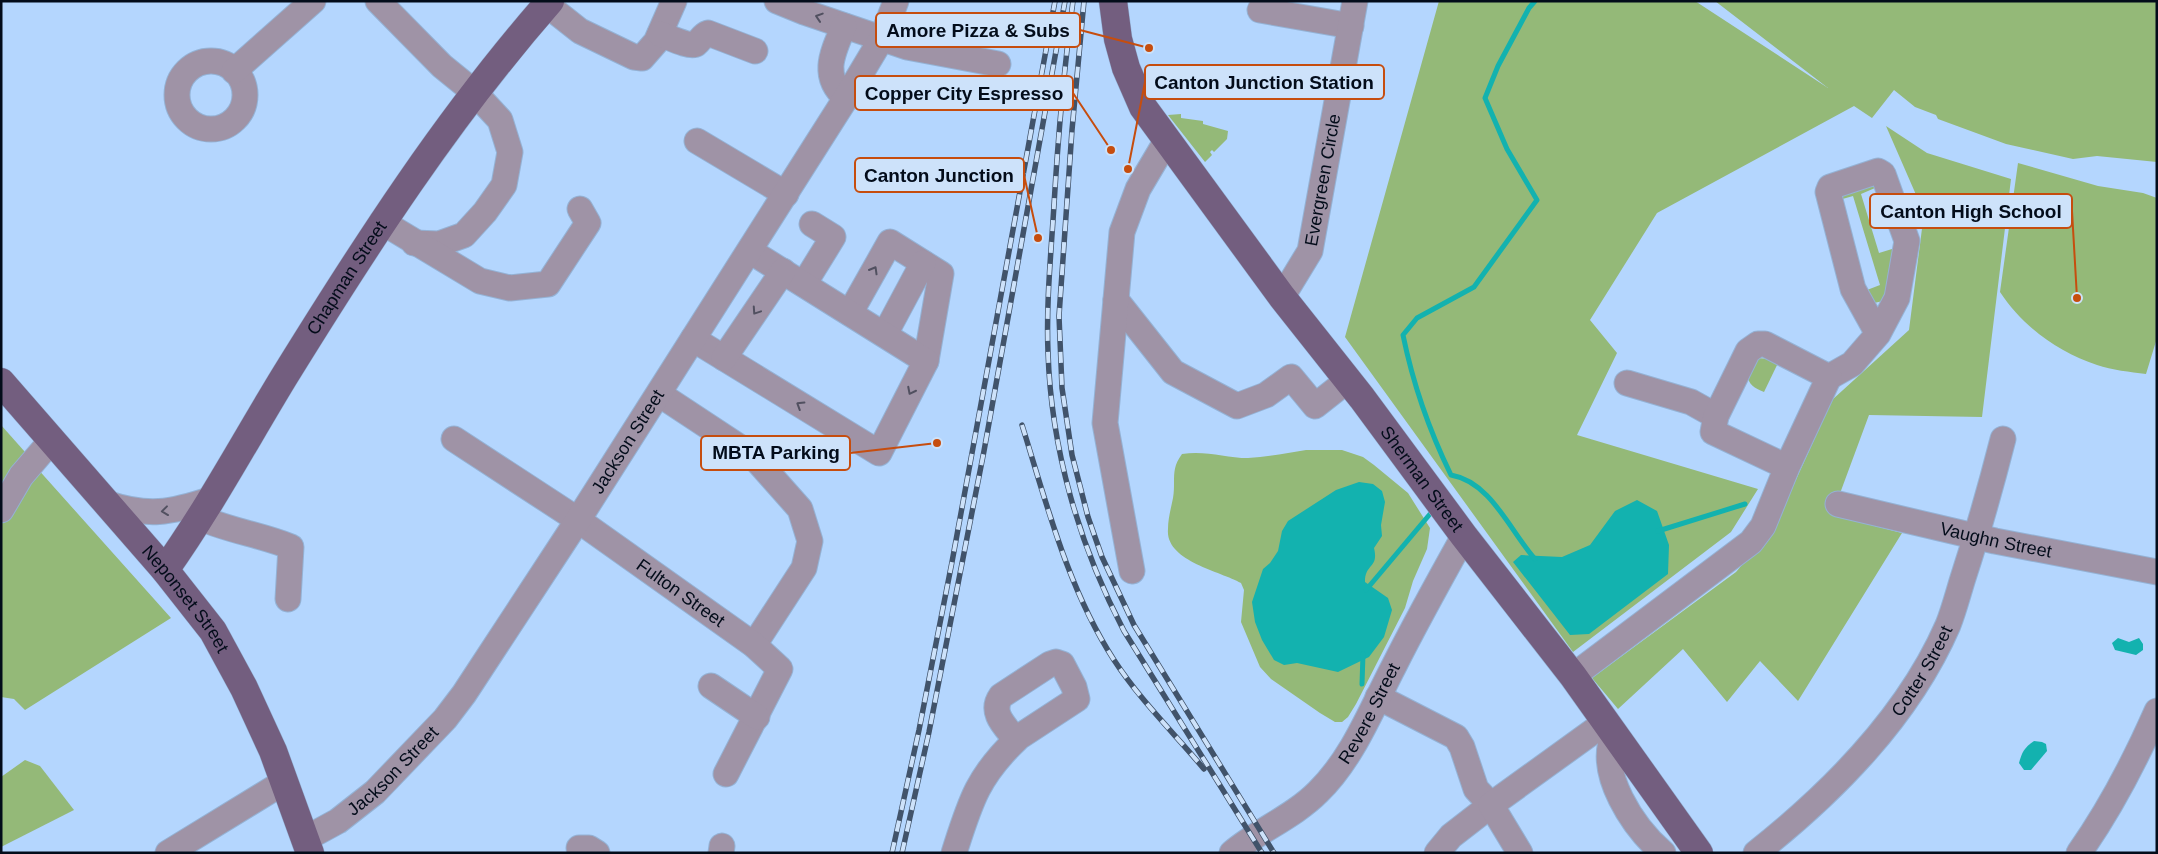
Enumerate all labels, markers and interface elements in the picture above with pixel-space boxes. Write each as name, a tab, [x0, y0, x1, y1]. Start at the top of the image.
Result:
one-way arrow	[815, 13, 824, 23]
callout: Amore Pizza & Subs	[876, 13, 1080, 47]
text: Amore Pizza & Subs	[886, 20, 1070, 41]
callout: Canton Junction Station	[1145, 65, 1384, 99]
text: Canton Junction Station	[1154, 72, 1374, 93]
callout: Copper City Espresso	[855, 76, 1073, 110]
text: Copper City Espresso	[865, 83, 1063, 104]
street label: Evergreen Circle	[1301, 112, 1345, 248]
callout: Canton Junction	[855, 158, 1024, 192]
text: Canton Junction	[864, 165, 1014, 186]
callout: Canton High School	[1870, 194, 2072, 228]
text: Canton High School	[1880, 201, 2062, 222]
street label: Chapman Street	[303, 217, 391, 338]
one-way arrow	[868, 267, 878, 276]
one-way arrow	[753, 305, 762, 315]
street label: Jackson Street	[587, 386, 668, 497]
one-way arrow	[907, 386, 917, 395]
one-way arrow	[796, 401, 805, 411]
street label: Sherman Street	[1376, 422, 1467, 536]
callout: MBTA Parking	[701, 436, 850, 470]
text: MBTA Parking	[712, 442, 840, 463]
one-way arrow	[160, 505, 168, 516]
street label: Vaughn Street	[1938, 518, 2053, 562]
street label: Neponset Street	[138, 541, 233, 656]
street label: Fulton Street	[633, 555, 728, 631]
street label: Cotter Street	[1887, 623, 1956, 720]
street label: Revere Street	[1334, 660, 1404, 768]
street label: Jackson Street	[344, 722, 442, 820]

